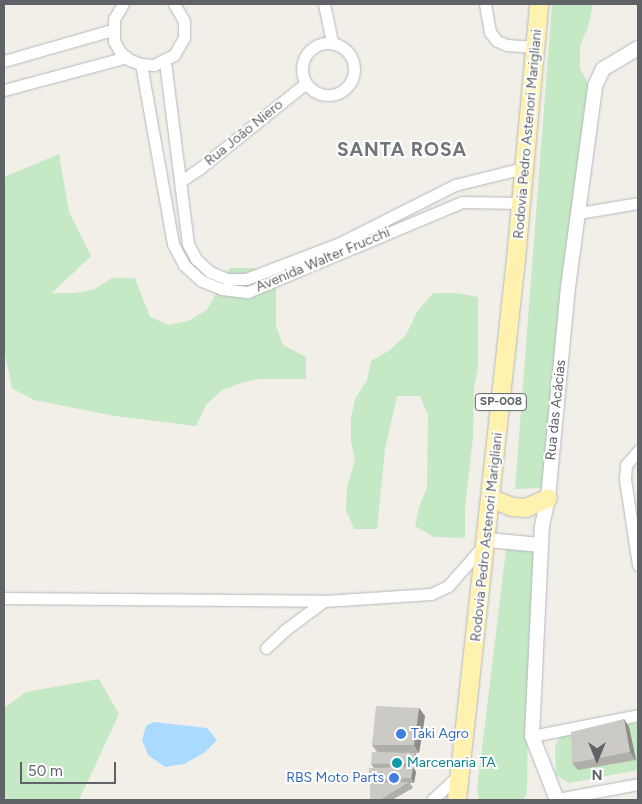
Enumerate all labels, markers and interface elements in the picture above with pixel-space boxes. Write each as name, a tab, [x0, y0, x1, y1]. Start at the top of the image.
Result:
street label: Rodovia Pedro Astenori Marigliani	[510, 29, 546, 239]
street label: Rua João Niero	[201, 96, 287, 170]
district label: SANTA ROSA	[336, 139, 468, 161]
street label: Avenida Walter Frucchi	[253, 224, 393, 296]
street label: Rua das Acácias	[542, 359, 570, 461]
road number: SP-008	[475, 392, 527, 412]
street label: Rodovia Pedro Astenori Marigliani	[468, 432, 506, 642]
place label: Taki Agro	[411, 726, 469, 742]
marker: Taki Agro	[395, 728, 407, 740]
north arrow	[572, 734, 622, 784]
scale bar	[22, 752, 119, 784]
place label: Marcenaria TA	[407, 755, 496, 771]
marker: Marcenaria TA	[391, 757, 403, 769]
text: 50 m	[28, 762, 63, 780]
text: N	[592, 766, 602, 783]
place label: RBS Moto Parts	[286, 770, 384, 786]
marker: RBS Moto Parts	[388, 772, 400, 784]

